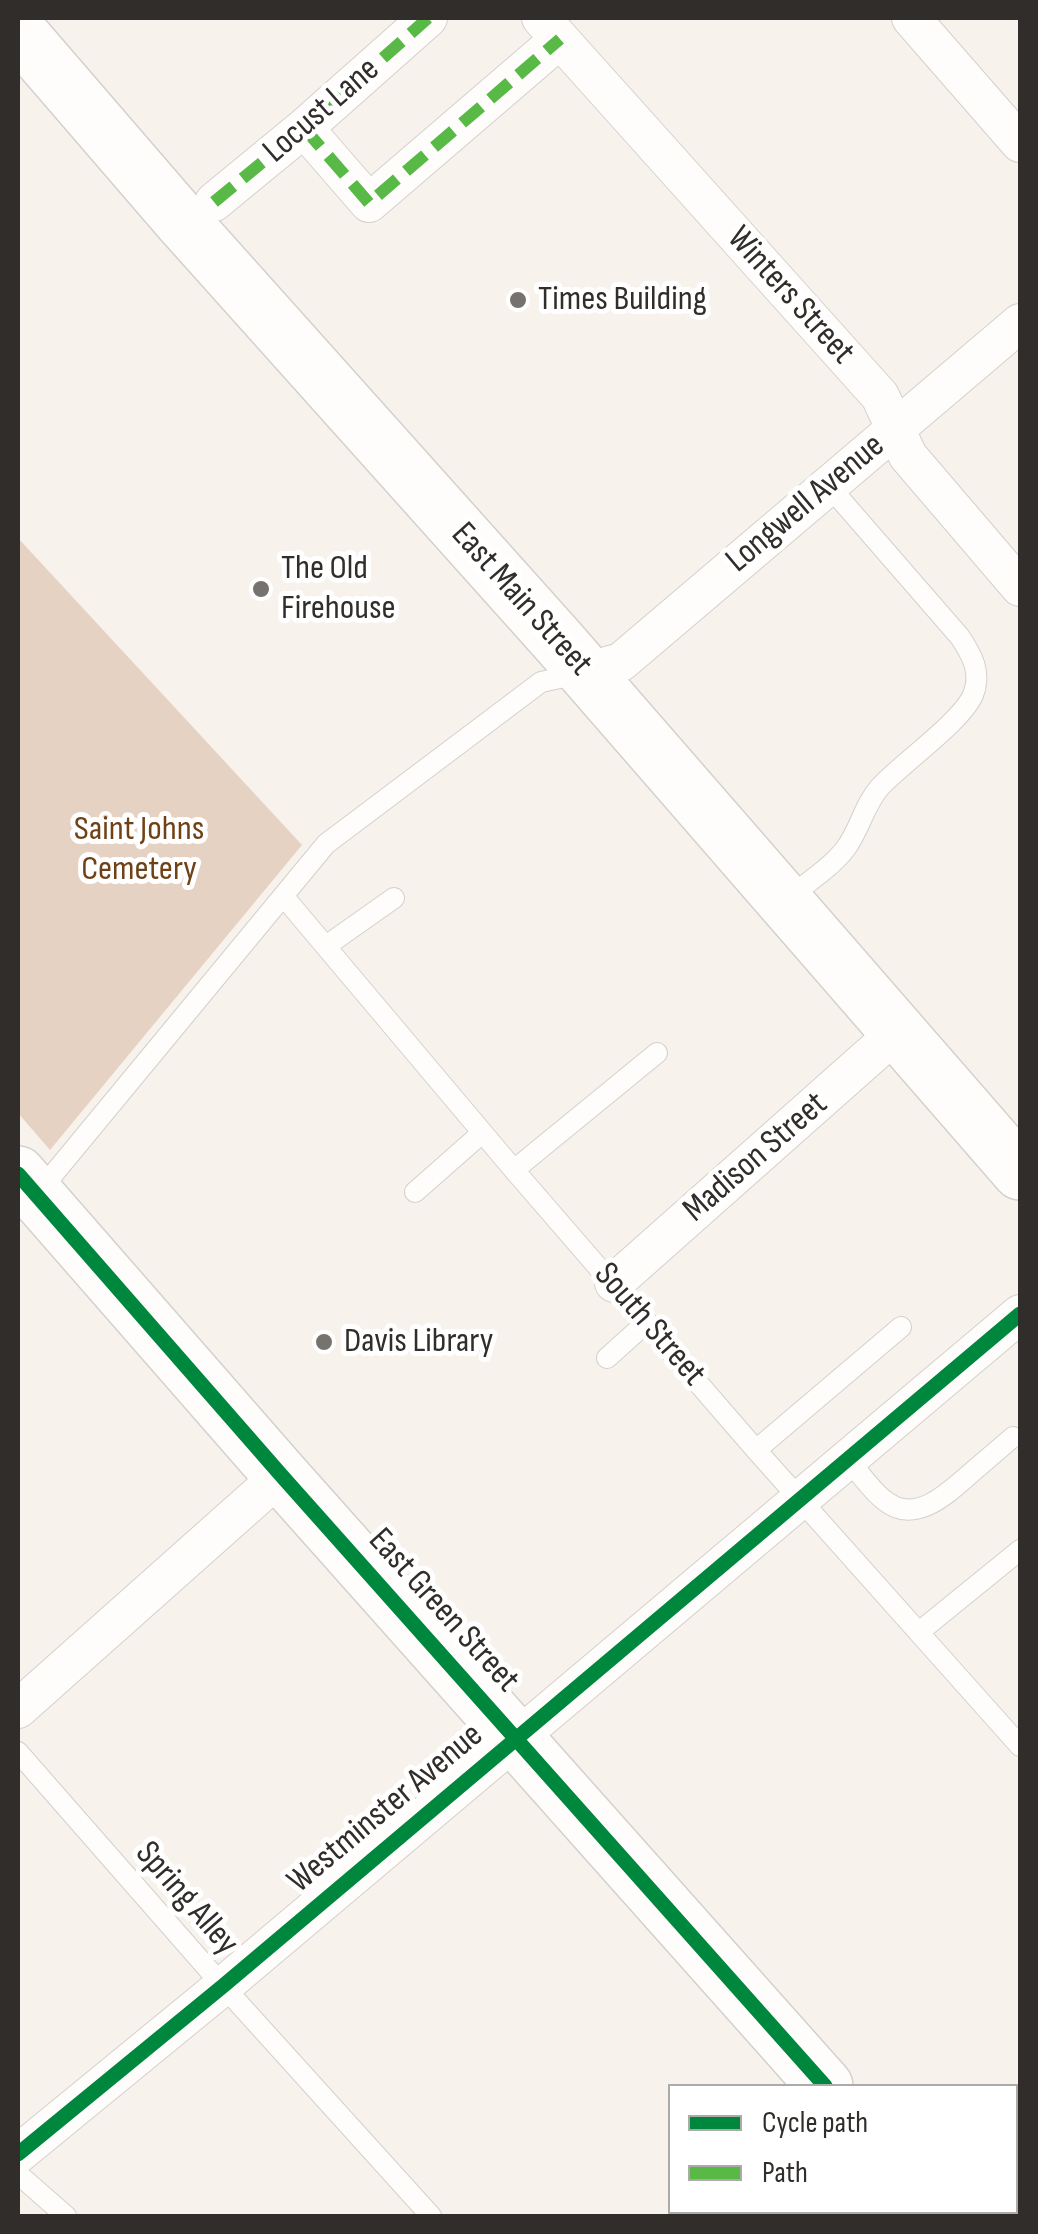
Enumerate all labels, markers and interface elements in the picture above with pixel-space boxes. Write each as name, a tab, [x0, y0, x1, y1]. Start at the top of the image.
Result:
street label: Locust Lane	[255, 49, 389, 173]
street label: Winters Street	[717, 219, 863, 373]
place label: Times Building	[538, 279, 707, 321]
marker: Times Building	[507, 289, 529, 311]
street label: Longwell Avenue	[718, 426, 894, 582]
street label: East Main Street	[441, 515, 601, 685]
place label: The Old Firehouse	[281, 548, 396, 630]
marker: The Old Firehouse	[250, 578, 272, 600]
park label: Saint Johns Cemetery	[74, 809, 204, 891]
street label: Madison Street	[675, 1084, 837, 1232]
street label: South Street	[584, 1255, 714, 1395]
place label: Davis Library	[344, 1321, 493, 1363]
marker: Davis Library	[313, 1331, 335, 1353]
street label: East Green Street	[359, 1521, 527, 1701]
street label: Westminster Avenue	[280, 1715, 492, 1903]
street label: Spring Alley	[125, 1834, 247, 1964]
legend	[668, 2084, 1018, 2214]
text: Cycle path	[762, 2105, 868, 2141]
text: Path	[762, 2155, 808, 2191]

